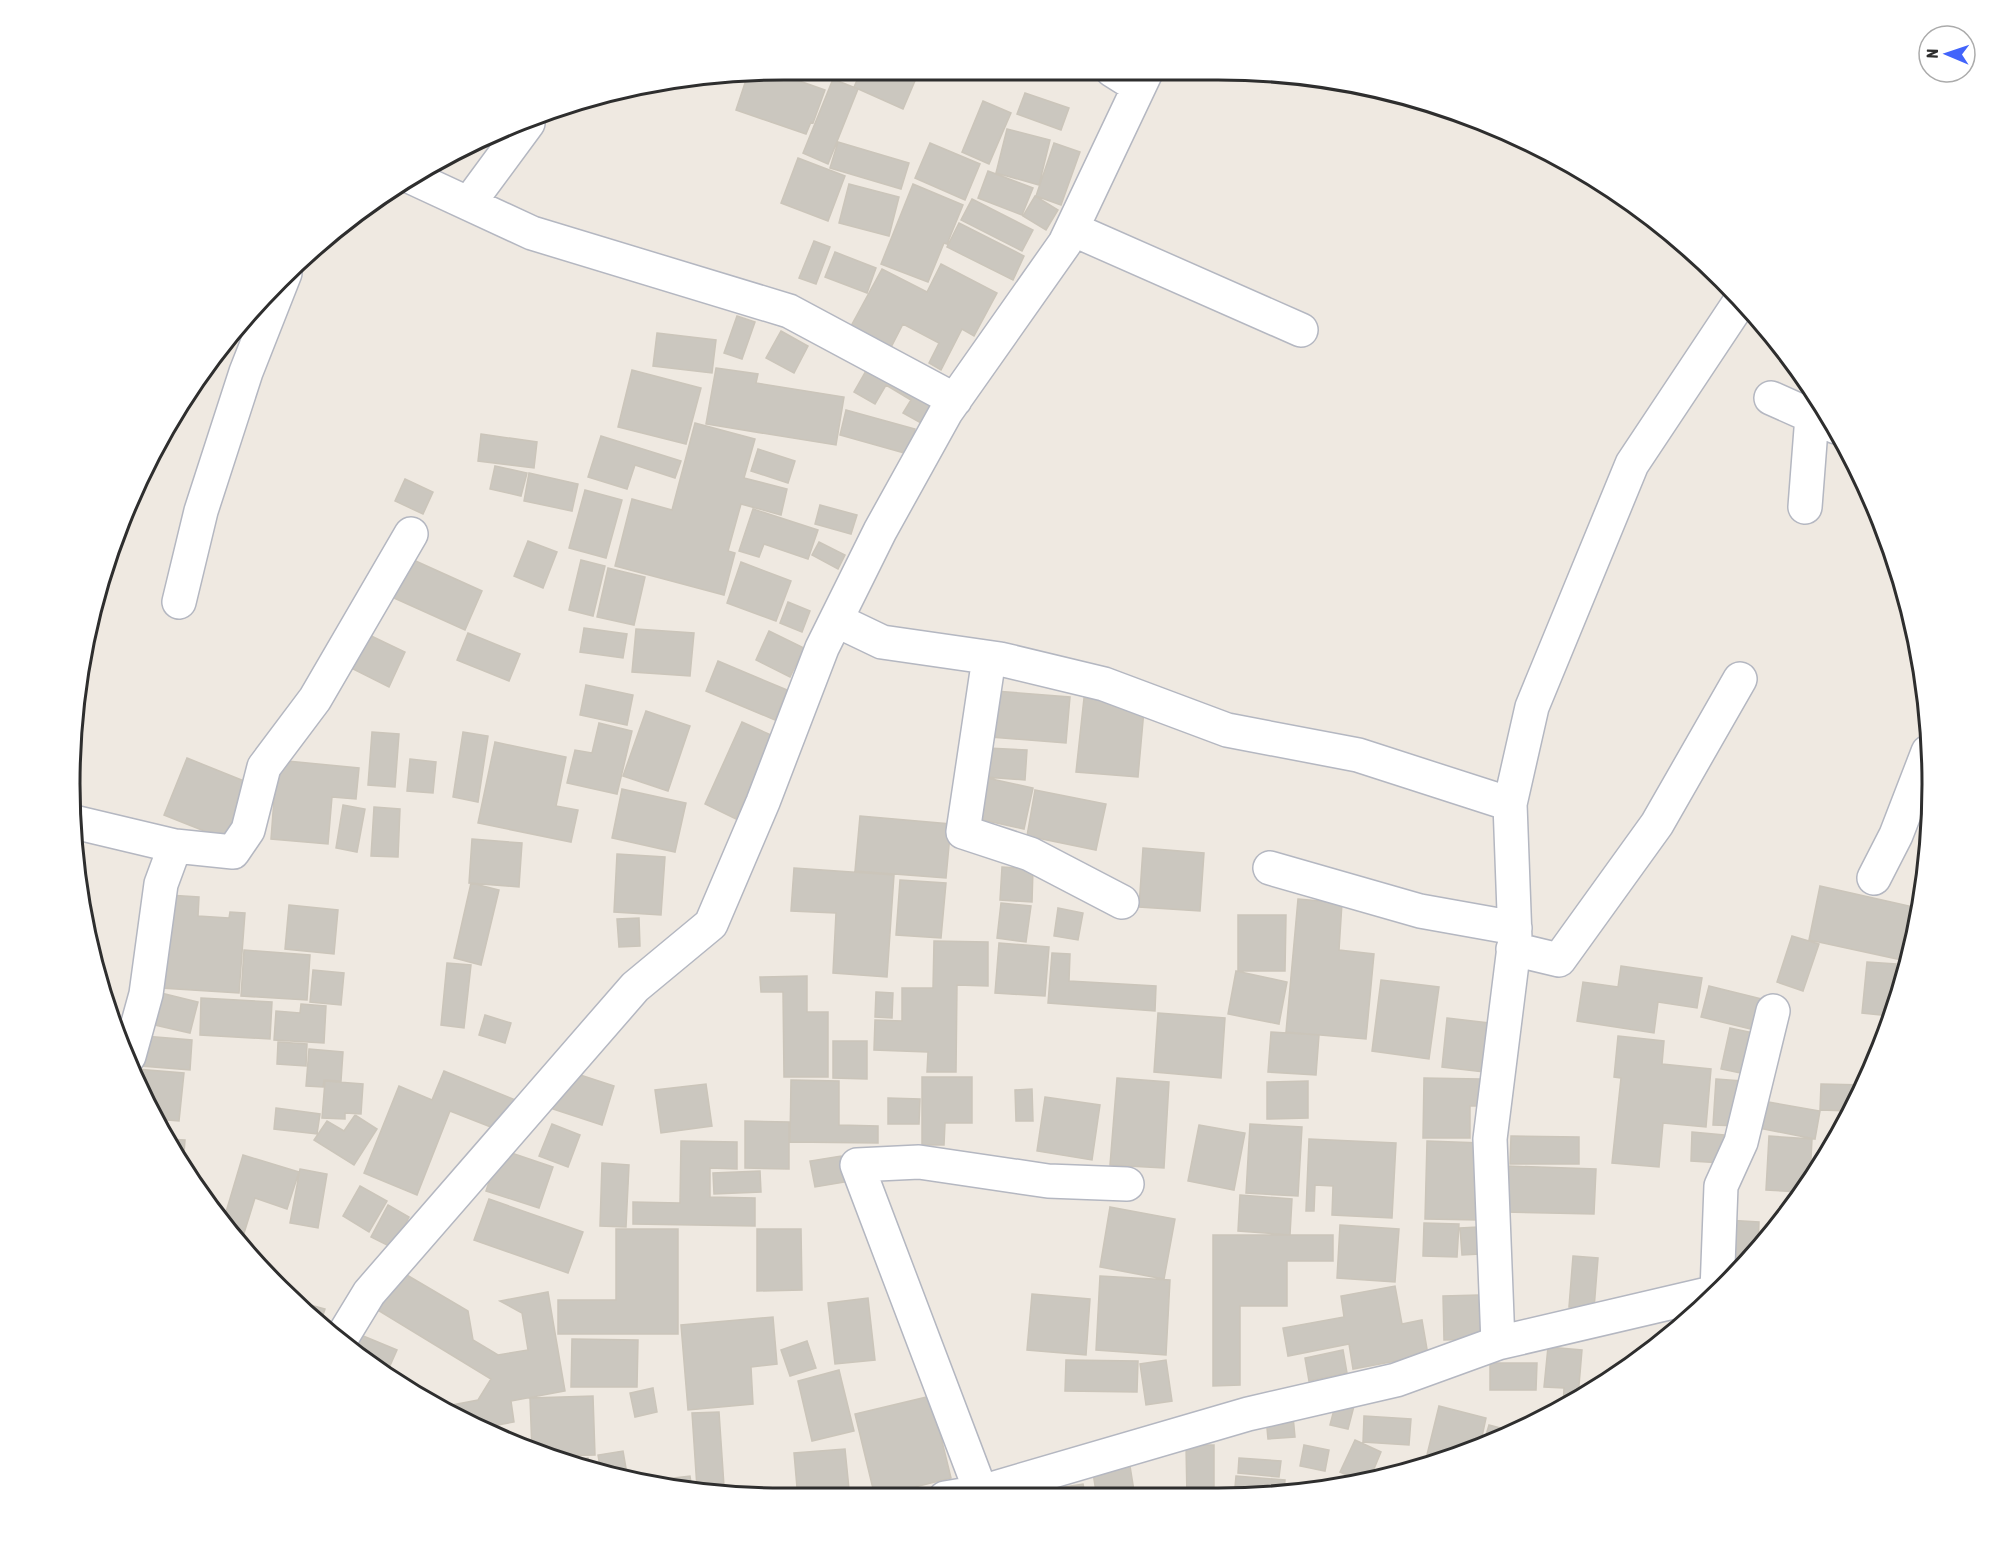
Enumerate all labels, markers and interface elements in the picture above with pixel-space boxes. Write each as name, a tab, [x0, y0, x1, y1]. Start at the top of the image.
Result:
north arrow	[1917, 24, 1977, 84]
text: N	[1923, 48, 1941, 59]

